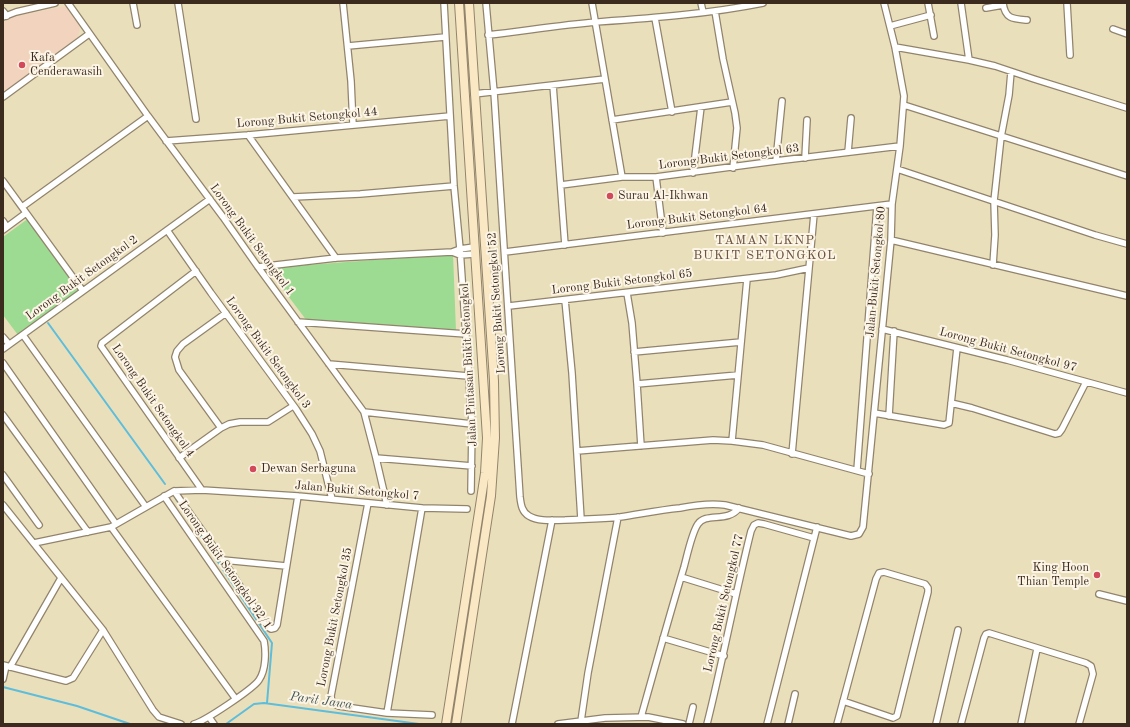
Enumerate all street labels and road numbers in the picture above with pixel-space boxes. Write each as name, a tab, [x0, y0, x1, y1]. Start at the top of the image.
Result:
street label: Lorong Bukit Setongkol 44	[236, 105, 378, 131]
street label: Lorong Bukit Setongkol 63	[658, 141, 800, 173]
street label: Lorong Bukit Setongkol 1	[207, 181, 297, 299]
street label: Lorong Bukit Setongkol 64	[626, 201, 768, 233]
street label: Jalan Bukit Setongkol 80	[863, 206, 889, 338]
street label: Lorong Bukit Setongkol 52	[485, 232, 509, 374]
street label: Lorong Bukit Setongkol 2	[23, 233, 141, 323]
street label: Lorong Bukit Setongkol 65	[551, 266, 693, 298]
street label: Jalan Pintasan Bukit Setongkol	[458, 283, 480, 447]
street label: Lorong Bukit Setongkol 3	[223, 294, 313, 412]
street label: Lorong Bukit Setongkol 97	[938, 325, 1078, 375]
street label: Lorong Bukit Setongkol 4	[108, 342, 198, 460]
street label: Jalan Bukit Setongkol 7	[294, 478, 420, 504]
street label: Lorong Bukit Setongkol 32/1	[175, 498, 275, 632]
street label: Lorong Bukit Setongkol 77	[701, 532, 747, 674]
street label: Lorong Bukit Setongkol 35	[314, 546, 356, 688]

